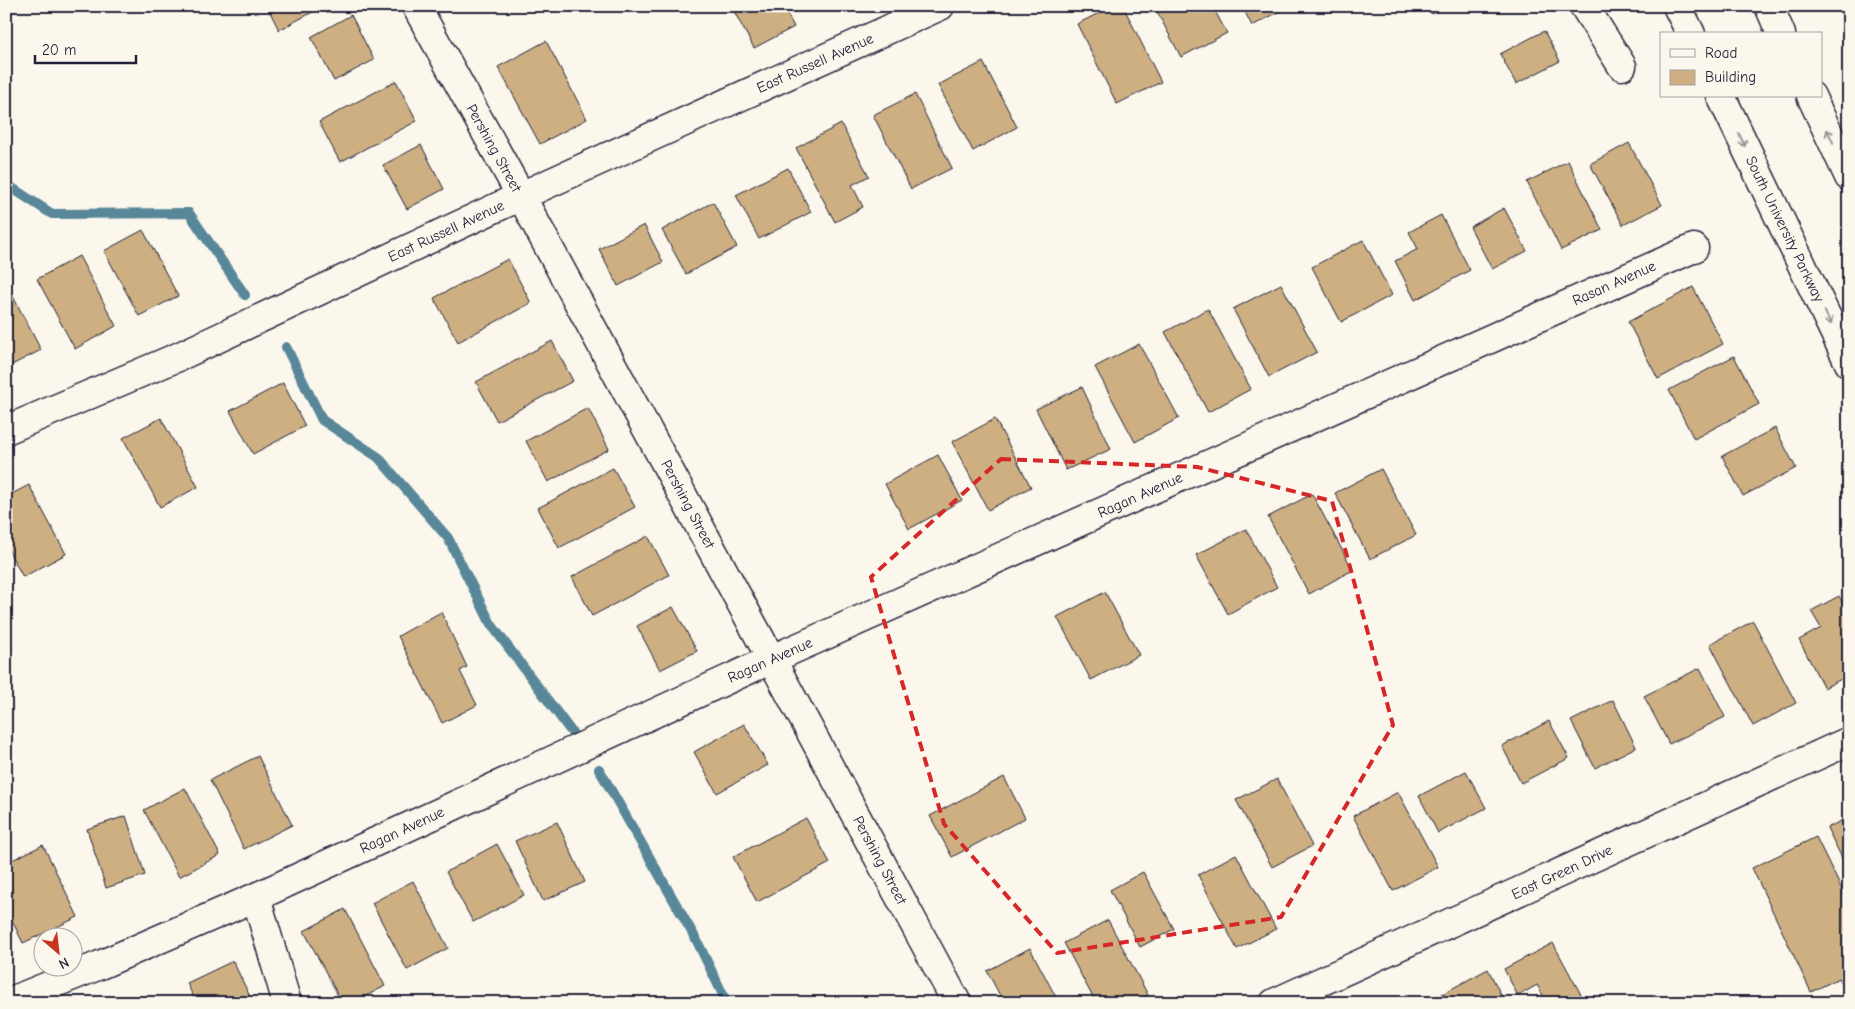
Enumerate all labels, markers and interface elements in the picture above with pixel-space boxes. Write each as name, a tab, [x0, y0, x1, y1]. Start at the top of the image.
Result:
street label: East Russell Avenue	[754, 29, 877, 97]
scale bar	[35, 32, 136, 64]
legend	[1660, 32, 1822, 98]
text: 20 m	[42, 41, 76, 59]
text: Road	[1705, 44, 1737, 62]
text: Building	[1705, 68, 1756, 86]
street label: Pershing Street	[462, 101, 526, 196]
one-way arrow	[1825, 129, 1835, 144]
one-way arrow	[1738, 132, 1747, 147]
street label: South University Parkway	[1742, 153, 1828, 305]
street label: East Russell Avenue	[385, 196, 507, 266]
street label: Rasan Avenue	[1569, 256, 1659, 309]
one-way arrow	[1823, 310, 1833, 325]
street label: Pershing Street	[657, 457, 719, 552]
street label: Ragan Avenue	[1095, 468, 1186, 522]
street label: Ragan Avenue	[725, 633, 816, 687]
street label: Ragan Avenue	[357, 802, 448, 857]
street label: Pershing Street	[849, 813, 911, 908]
street label: East Green Drive	[1509, 841, 1616, 903]
north arrow	[32, 926, 82, 976]
text: N	[56, 953, 72, 973]

